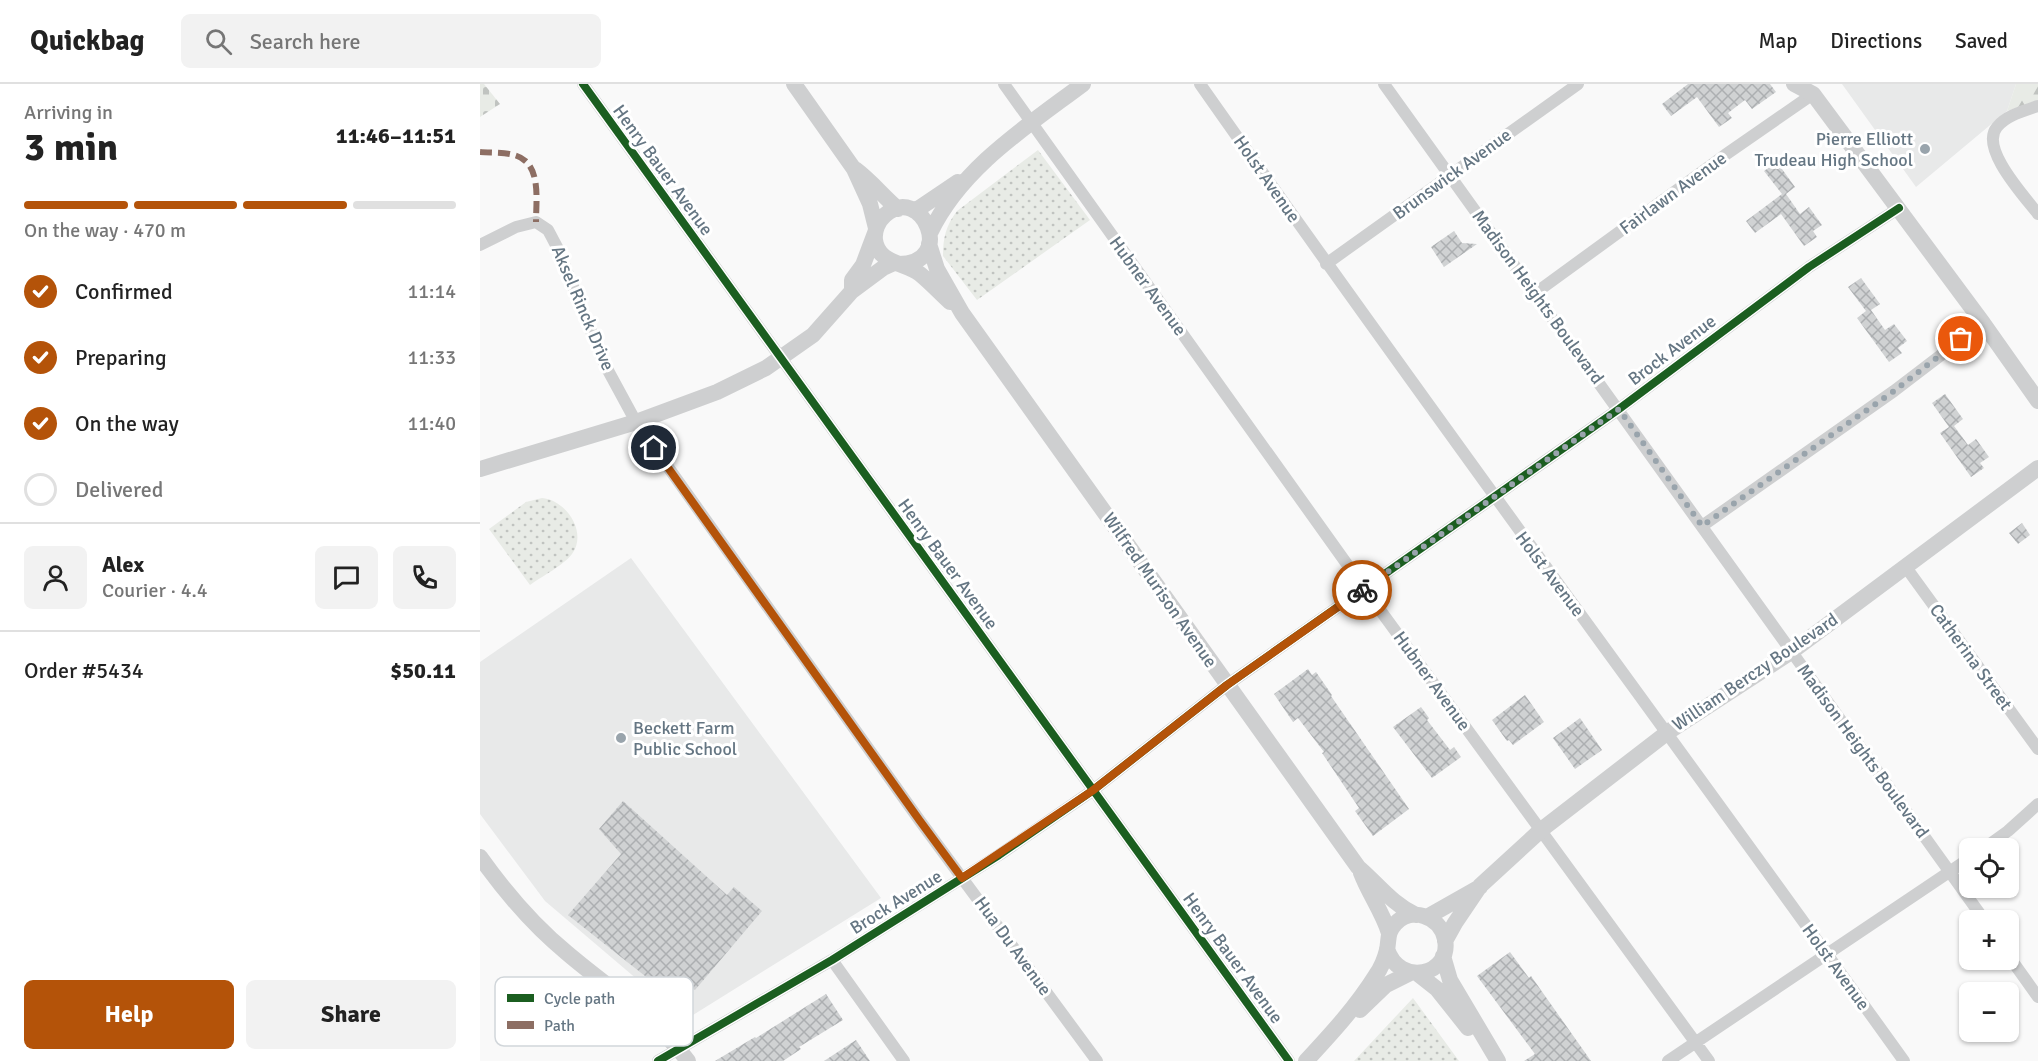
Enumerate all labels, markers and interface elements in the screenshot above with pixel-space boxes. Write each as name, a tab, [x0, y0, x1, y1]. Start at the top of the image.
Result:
search box	[181, 14, 601, 68]
text: Quickbag	[30, 24, 145, 58]
icon: search	[202, 25, 235, 58]
text: Search here	[250, 28, 361, 55]
text: Map	[1759, 28, 1797, 54]
text: Directions	[1830, 28, 1922, 54]
text: Saved	[1955, 28, 2008, 54]
text: Arriving in	[24, 100, 113, 125]
street label: Henry Bauer Avenue	[608, 100, 718, 240]
text: 11:46–11:51	[336, 122, 456, 149]
text: 3 min	[24, 123, 118, 171]
street label: Brunswick Avenue	[1389, 124, 1515, 224]
place label: Pierre Elliott Trudeau High School	[1754, 128, 1913, 171]
street label: Holst Avenue	[1229, 131, 1305, 227]
marker: Pierre Elliott Trudeau High School	[1918, 142, 1932, 156]
street label: Fairlawn Avenue	[1615, 147, 1731, 239]
street label: Madison Heights Boulevard	[1467, 206, 1609, 388]
text: On the way · 470 m	[24, 218, 186, 243]
street label: Hubner Avenue	[1105, 232, 1191, 340]
street label: Aksel Rinck Drive	[547, 242, 619, 374]
icon: check	[24, 275, 57, 308]
text: Confirmed	[75, 278, 173, 305]
text: 11:14	[407, 279, 456, 304]
street label: Brock Avenue	[1624, 310, 1720, 390]
pin	[1935, 313, 1986, 364]
icon: bag	[1944, 322, 1977, 355]
icon: check	[24, 341, 57, 374]
text: Preparing	[75, 344, 167, 371]
text: 11:33	[407, 345, 456, 370]
icon: check	[24, 407, 57, 440]
text: On the way	[75, 410, 179, 437]
text: 11:40	[407, 411, 456, 436]
pin	[628, 422, 679, 473]
icon: home	[637, 431, 670, 464]
text: Delivered	[75, 476, 163, 503]
street label: Henry Bauer Avenue	[893, 494, 1003, 634]
street label: Wilfred Murison Avenue	[1098, 508, 1222, 672]
street label: Holst Avenue	[1511, 527, 1589, 621]
button: person	[24, 546, 87, 609]
button: chat	[315, 546, 378, 609]
button: phone	[393, 546, 456, 609]
text: Alex	[102, 551, 144, 578]
courier	[1332, 560, 1392, 620]
icon: bike	[1346, 574, 1379, 607]
text: Courier · 4.4	[102, 578, 208, 603]
street label: Catherina Street	[1925, 599, 2017, 715]
street label: William Berczy Boulevard	[1668, 608, 1842, 736]
street label: Hubner Avenue	[1389, 627, 1475, 735]
text: Order #5434	[24, 657, 144, 684]
text: $50.11	[390, 657, 456, 684]
street label: Madison Heights Boulevard	[1792, 660, 1934, 842]
place label: Beckett Farm Public School	[633, 717, 737, 760]
marker: Beckett Farm Public School	[614, 731, 628, 745]
map controls	[1959, 838, 2019, 1042]
button: locate	[1959, 838, 2019, 898]
street label: Brock Avenue	[846, 865, 946, 939]
street label: Henry Bauer Avenue	[1178, 888, 1288, 1028]
street label: Hua Du Avenue	[970, 892, 1056, 1000]
button: +	[1959, 910, 2019, 970]
street label: Holst Avenue	[1797, 920, 1875, 1014]
legend	[495, 977, 693, 1046]
button: Help	[24, 980, 234, 1049]
button: Share	[246, 980, 456, 1049]
button: −	[1959, 982, 2019, 1042]
text: Cycle path	[544, 989, 615, 1009]
text: Path	[544, 1016, 575, 1036]

